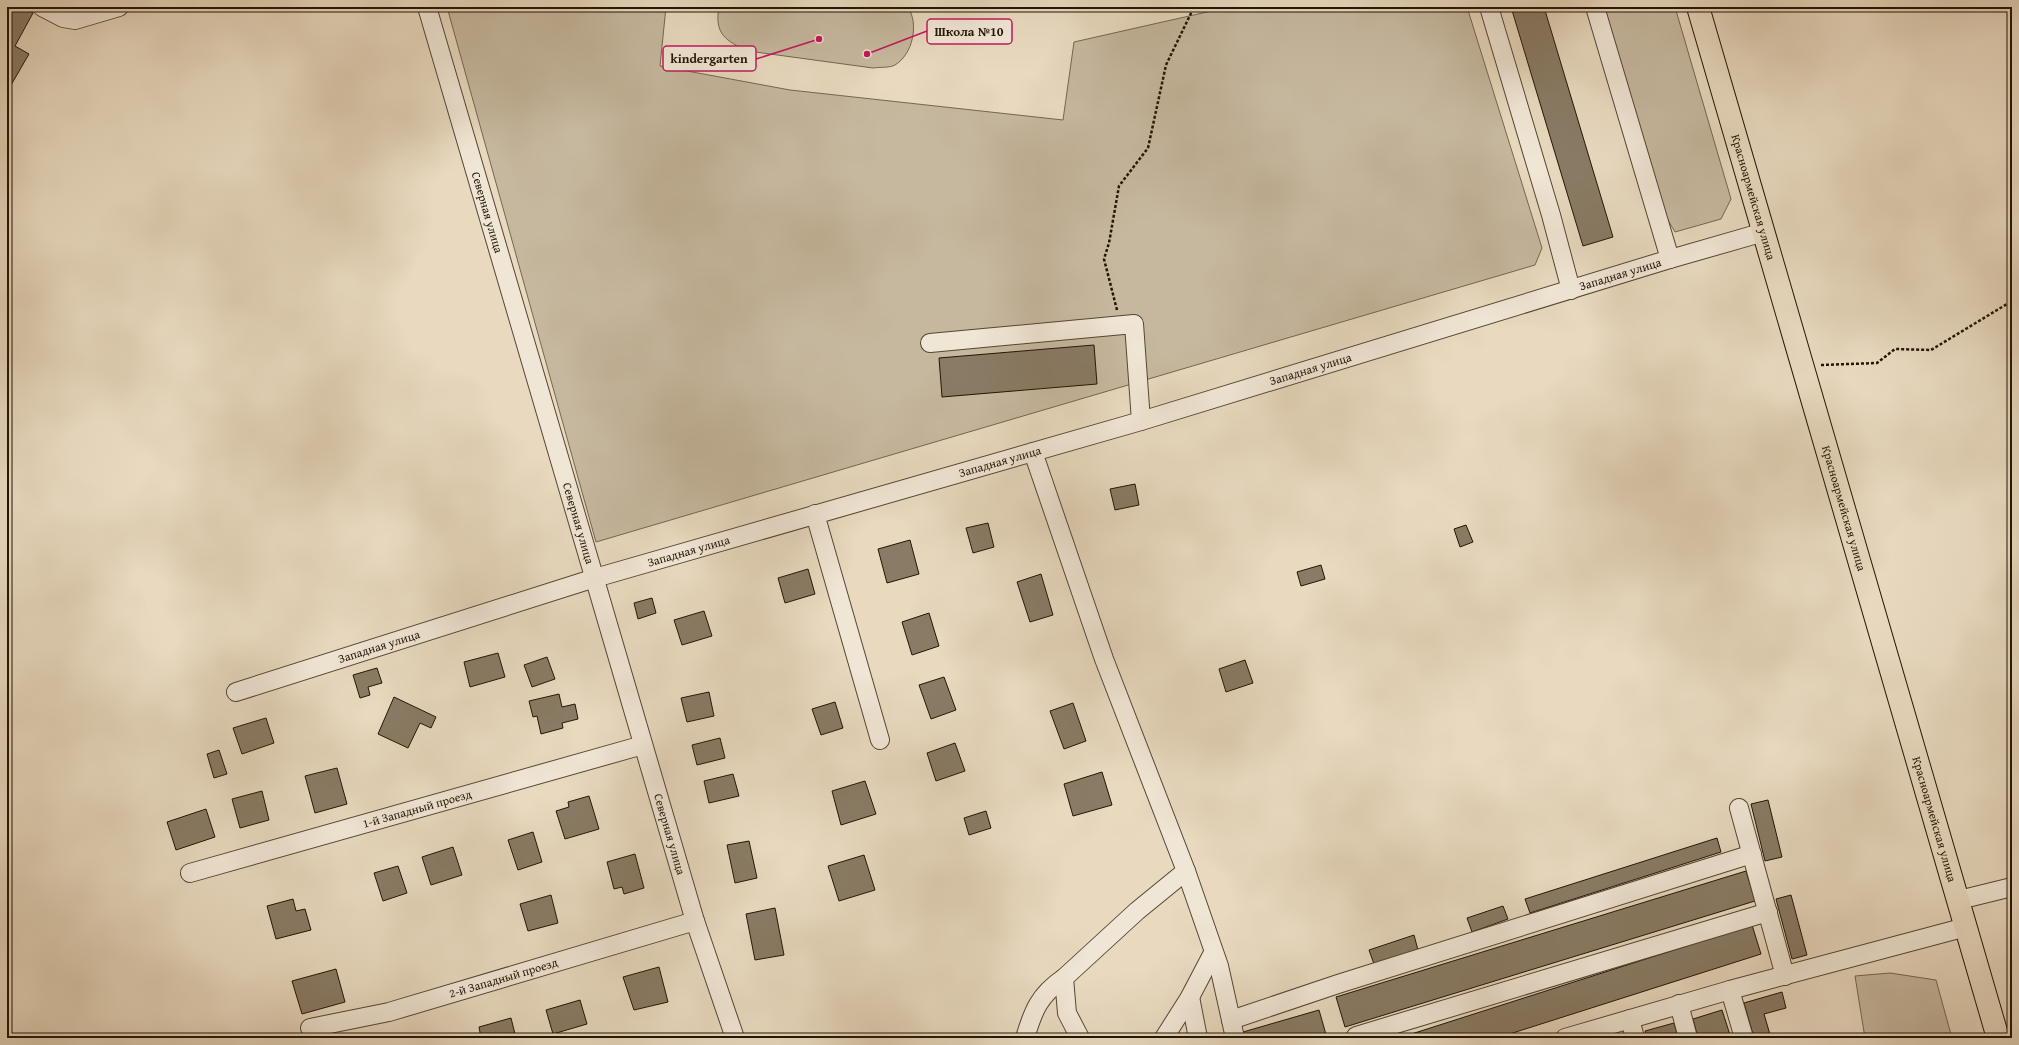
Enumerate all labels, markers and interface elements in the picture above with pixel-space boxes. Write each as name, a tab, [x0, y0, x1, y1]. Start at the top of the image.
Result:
callout: Школа №10	[927, 19, 1012, 44]
text: Школа №10	[934, 22, 1004, 41]
callout: kindergarten	[663, 46, 756, 71]
text: kindergarten	[670, 49, 748, 68]
street label: Красноармейская улица	[1727, 132, 1780, 262]
street label: Северная улица	[468, 170, 508, 255]
street label: Западная улица	[1577, 253, 1663, 294]
street label: Западная улица	[1267, 348, 1354, 389]
street label: Западная улица	[957, 441, 1043, 481]
street label: Красноармейская улица	[1818, 443, 1871, 573]
street label: Северная улица	[559, 480, 599, 566]
street label: Западная улица	[645, 531, 732, 571]
street label: Западная улица	[336, 625, 422, 667]
street label: Красноармейская улица	[1909, 754, 1961, 884]
street label: 1-й Западный проезд	[360, 785, 474, 832]
street label: Северная улица	[650, 791, 690, 877]
street label: 2-й Западный проезд	[447, 953, 560, 1002]

